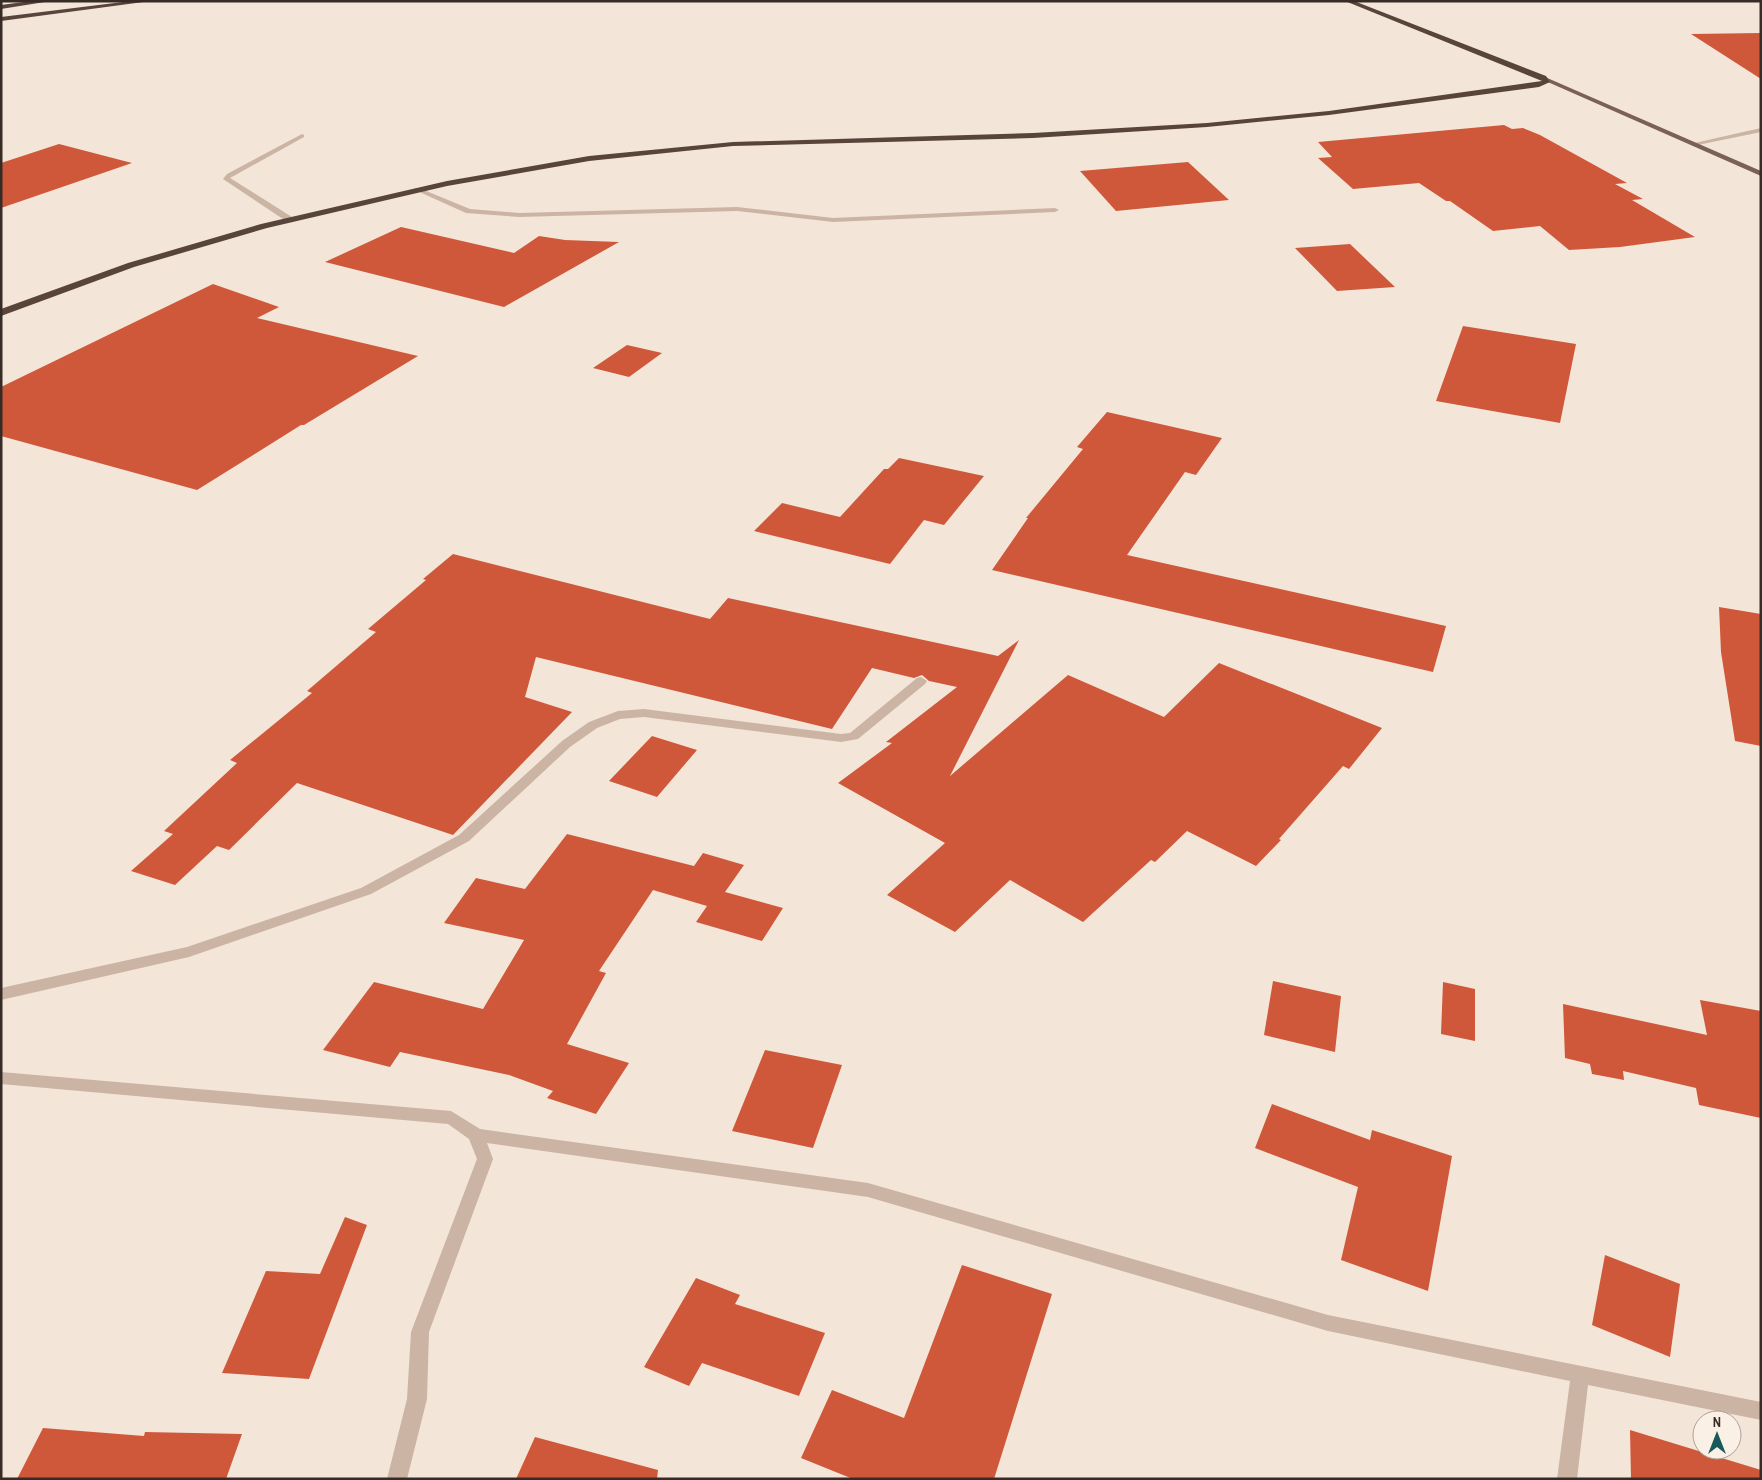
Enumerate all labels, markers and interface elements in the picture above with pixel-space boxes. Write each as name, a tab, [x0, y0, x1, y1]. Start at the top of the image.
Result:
north arrow	[1692, 1410, 1742, 1460]
text: N	[1713, 1413, 1721, 1431]

